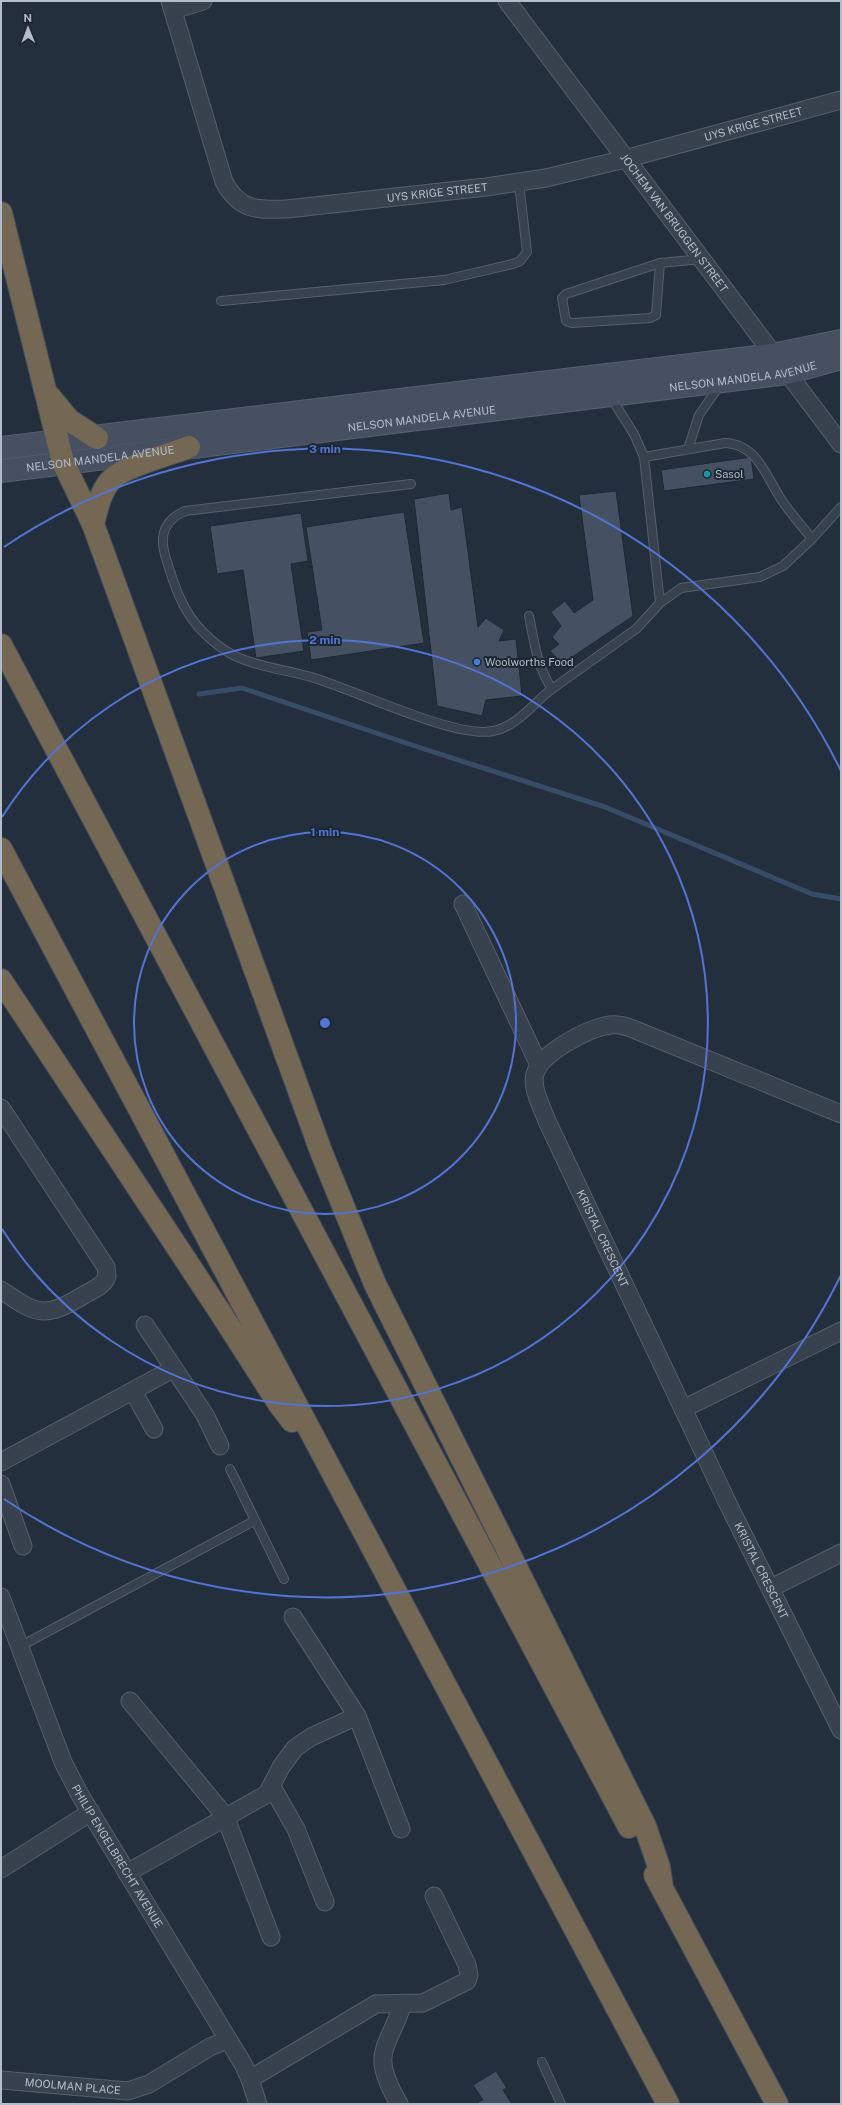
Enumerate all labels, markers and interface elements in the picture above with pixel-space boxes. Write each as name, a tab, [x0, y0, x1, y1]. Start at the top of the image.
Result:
north arrow	[8, 8, 48, 48]
text: N	[23, 12, 32, 24]
street label: UYS KRIGE STREET	[703, 105, 804, 143]
street label: JOCHEM VAN BRUGGEN STREET	[618, 151, 731, 295]
street label: UYS KRIGE STREET	[386, 181, 489, 204]
street label: NELSON MANDELA AVENUE	[669, 359, 818, 394]
street label: NELSON MANDELA AVENUE	[347, 403, 497, 434]
text: 3 min	[309, 442, 341, 456]
street label: NELSON MANDELA AVENUE	[25, 443, 175, 474]
place label: Sasol	[715, 468, 743, 480]
marker: Sasol	[702, 469, 712, 479]
text: 2 min	[309, 633, 341, 647]
place label: Woolworths Food	[485, 656, 574, 668]
marker: Woolworths Food	[472, 657, 482, 667]
text: 1 min	[311, 825, 339, 839]
centre of rings	[318, 1016, 332, 1030]
street label: KRISTAL CRESCENT	[574, 1188, 631, 1290]
street label: KRISTAL CRESCENT	[732, 1520, 791, 1621]
street label: PHILIP ENGELBRECHT AVENUE	[70, 1783, 165, 1930]
street label: MOOLMAN PLACE	[24, 2076, 121, 2096]

